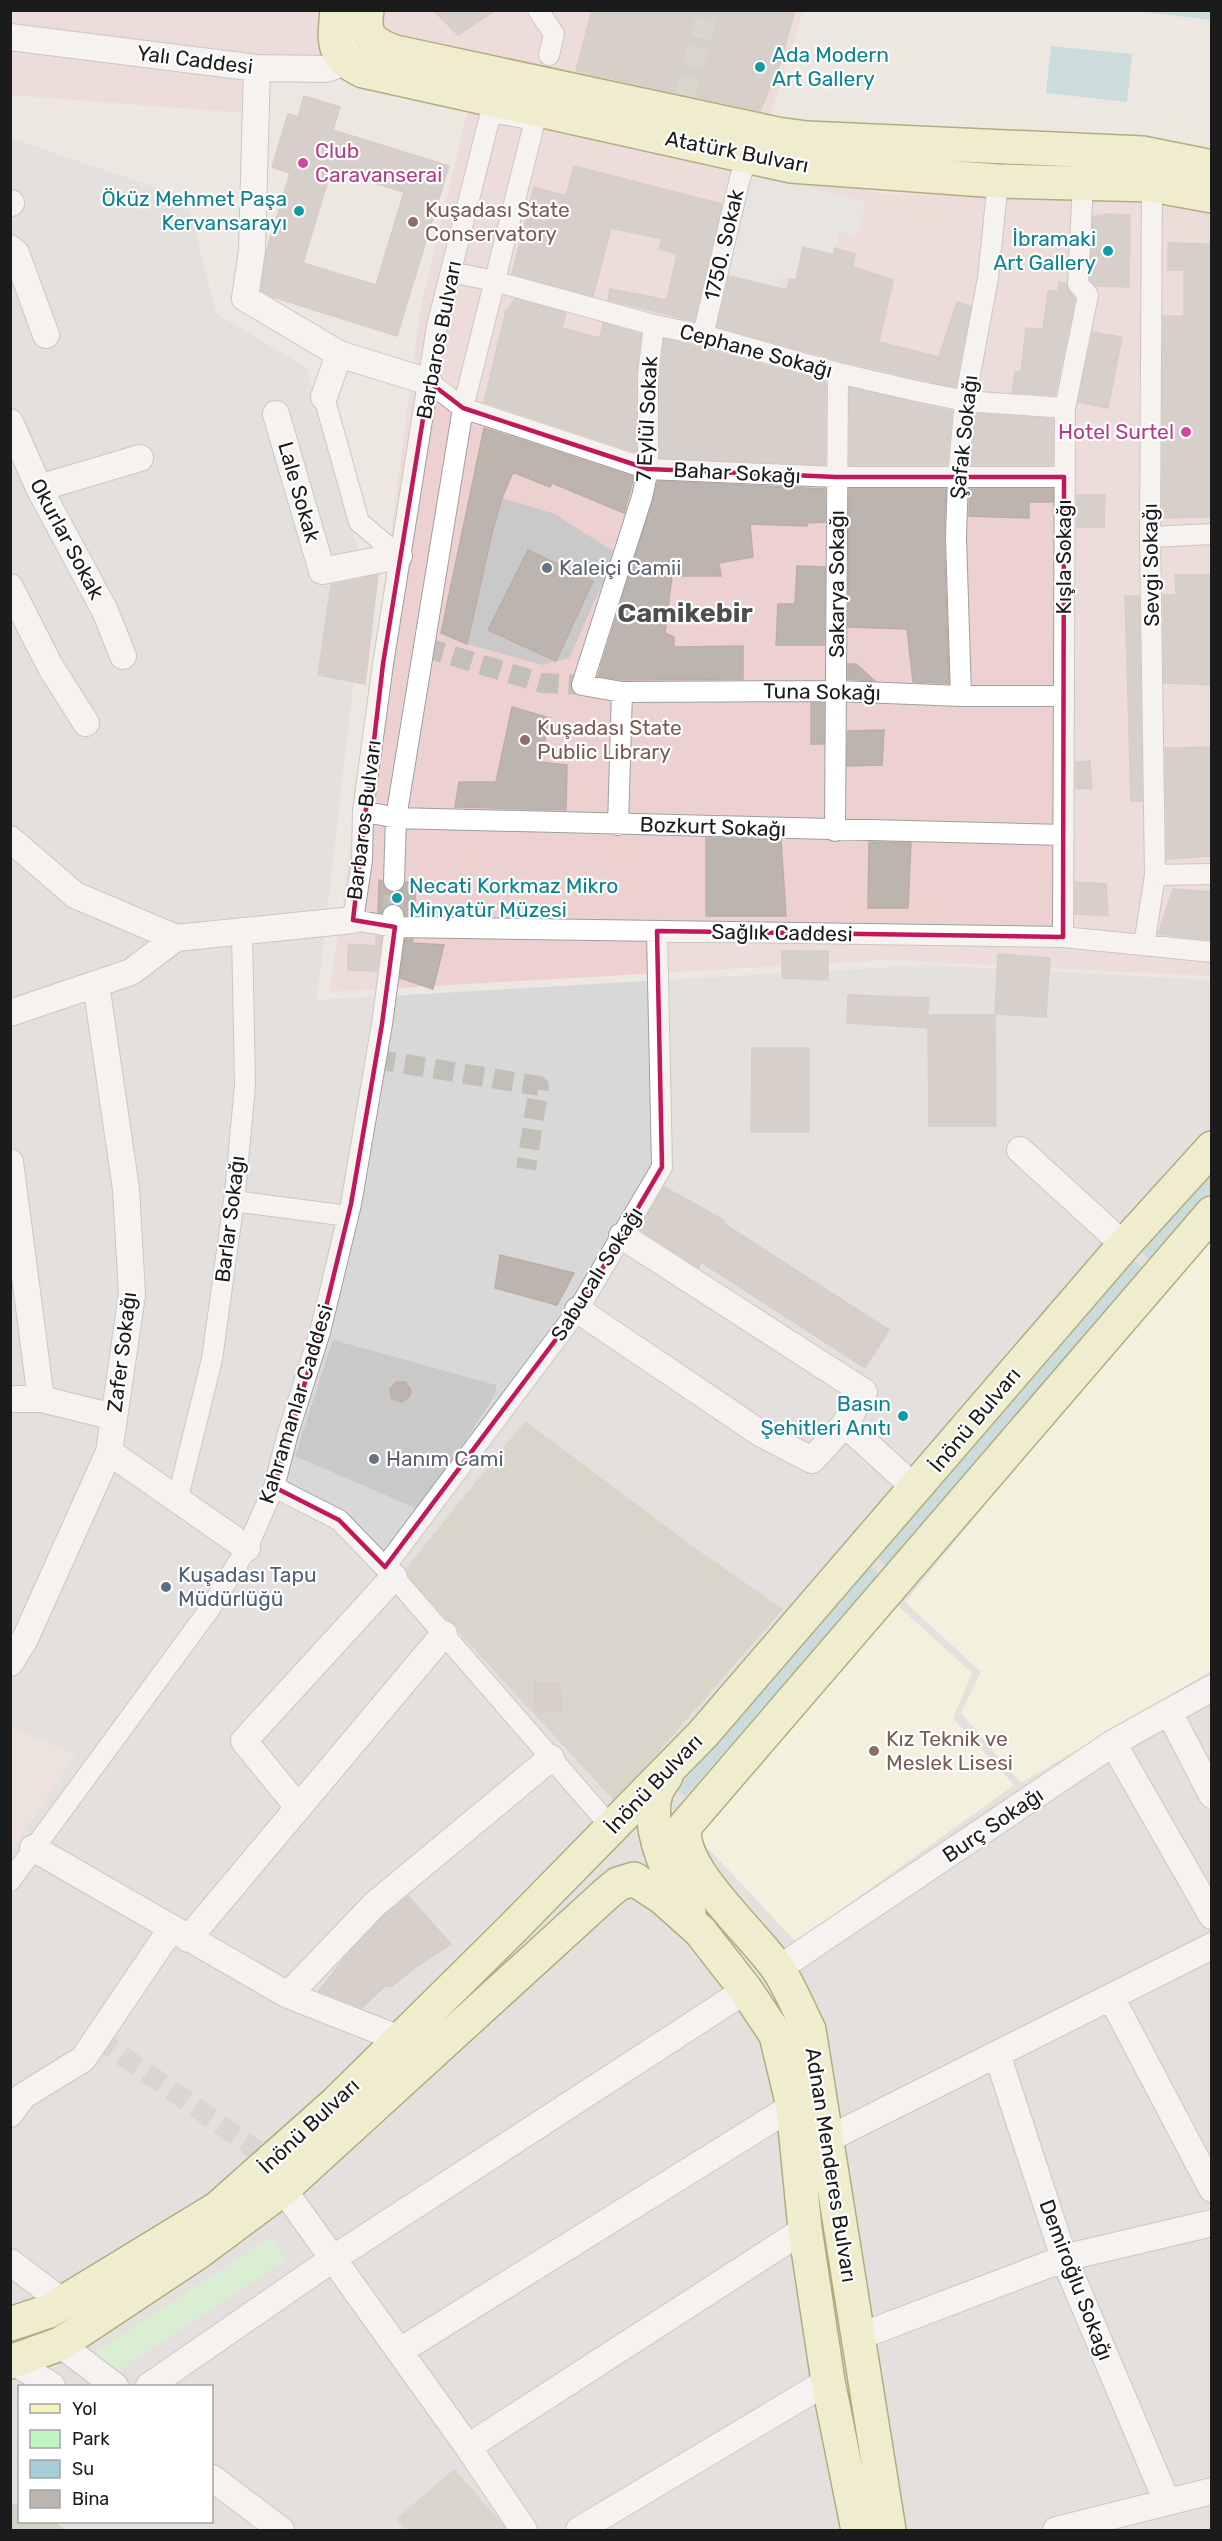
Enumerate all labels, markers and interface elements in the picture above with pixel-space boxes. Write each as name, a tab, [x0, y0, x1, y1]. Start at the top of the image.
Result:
street label: Yalı Caddesi	[136, 40, 254, 79]
place label: Ada Modern Art Gallery	[772, 42, 889, 91]
marker: Ada Modern Art Gallery	[753, 60, 767, 74]
street label: Atatürk Bulvarı	[663, 125, 811, 178]
place label: Club Caravanserai	[315, 138, 442, 187]
marker: Club Caravanserai	[296, 156, 310, 170]
place label: Öküz Mehmet Paşa Kervansarayı	[101, 186, 287, 235]
street label: 1750. Sokak	[699, 186, 749, 303]
place label: Kuşadası State Conservatory	[425, 197, 570, 246]
marker: Öküz Mehmet Paşa Kervansarayı	[292, 204, 306, 218]
marker: Kuşadası State Conservatory	[406, 215, 420, 229]
place label: İbramaki Art Gallery	[993, 226, 1096, 275]
marker: İbramaki Art Gallery	[1101, 244, 1115, 258]
street label: Barbaros Bulvarı	[411, 258, 466, 421]
street label: Cephane Sokağı	[677, 318, 835, 383]
street label: 7 Eylül Sokak	[631, 355, 662, 483]
street label: Şafak Sokağı	[945, 374, 982, 500]
place label: Hotel Surtel	[1058, 419, 1174, 444]
marker: Hotel Surtel	[1179, 425, 1193, 439]
street label: Lale Sokak	[273, 439, 326, 545]
street label: Bahar Sokağı	[673, 457, 801, 488]
street label: Okurlar Sokak	[25, 474, 110, 604]
street label: Kışla Sokağı	[1051, 499, 1076, 615]
street label: Sevgi Sokağı	[1137, 503, 1164, 627]
street label: Sakarya Sokağı	[824, 510, 849, 658]
place label: Kaleiçi Camii	[559, 555, 681, 580]
marker: Kaleiçi Camii	[540, 561, 554, 575]
district label: Camikebir	[617, 597, 753, 629]
street label: Tuna Sokağı	[763, 678, 881, 705]
place label: Kuşadası State Public Library	[537, 715, 682, 764]
marker: Kuşadası State Public Library	[518, 733, 532, 747]
street label: Barbaros Bulvarı	[341, 739, 386, 901]
street label: Bozkurt Sokağı	[639, 811, 787, 842]
place label: Necati Korkmaz Mikro Minyatür Müzesi	[409, 873, 618, 922]
marker: Necati Korkmaz Mikro Minyatür Müzesi	[390, 891, 404, 905]
street label: Sağlık Caddesi	[711, 919, 853, 946]
street label: Barlar Sokağı	[209, 1154, 250, 1284]
street label: Sabucalı Sokağı	[545, 1202, 648, 1345]
street label: Zafer Sokağı	[102, 1290, 141, 1414]
street label: Kahramanlar Caddesi	[253, 1301, 338, 1506]
street label: İnönü Bulvarı	[924, 1362, 1026, 1477]
place label: Basın Şehitleri Anıtı	[760, 1391, 891, 1440]
marker: Basın Şehitleri Anıtı	[896, 1409, 910, 1423]
place label: Hanım Cami	[386, 1446, 504, 1471]
marker: Hanım Cami	[367, 1452, 381, 1466]
place label: Kuşadası Tapu Müdürlüğü	[178, 1562, 317, 1611]
marker: Kuşadası Tapu Müdürlüğü	[159, 1580, 173, 1594]
place label: Kız Teknik ve Meslek Lisesi	[886, 1726, 1013, 1775]
street label: İnönü Bulvarı	[600, 1729, 707, 1839]
marker: Kız Teknik ve Meslek Lisesi	[867, 1744, 881, 1758]
street label: Burç Sokağı	[938, 1782, 1048, 1867]
street label: Adnan Menderes Bulvarı	[801, 2046, 862, 2284]
street label: İnönü Bulvarı	[253, 2073, 364, 2179]
street label: Demiroğlu Sokağı	[1034, 2196, 1119, 2364]
legend	[18, 2385, 213, 2523]
text: Yol	[72, 2398, 97, 2420]
text: Park	[72, 2428, 110, 2450]
text: Su	[72, 2458, 94, 2480]
text: Bina	[72, 2488, 109, 2510]

